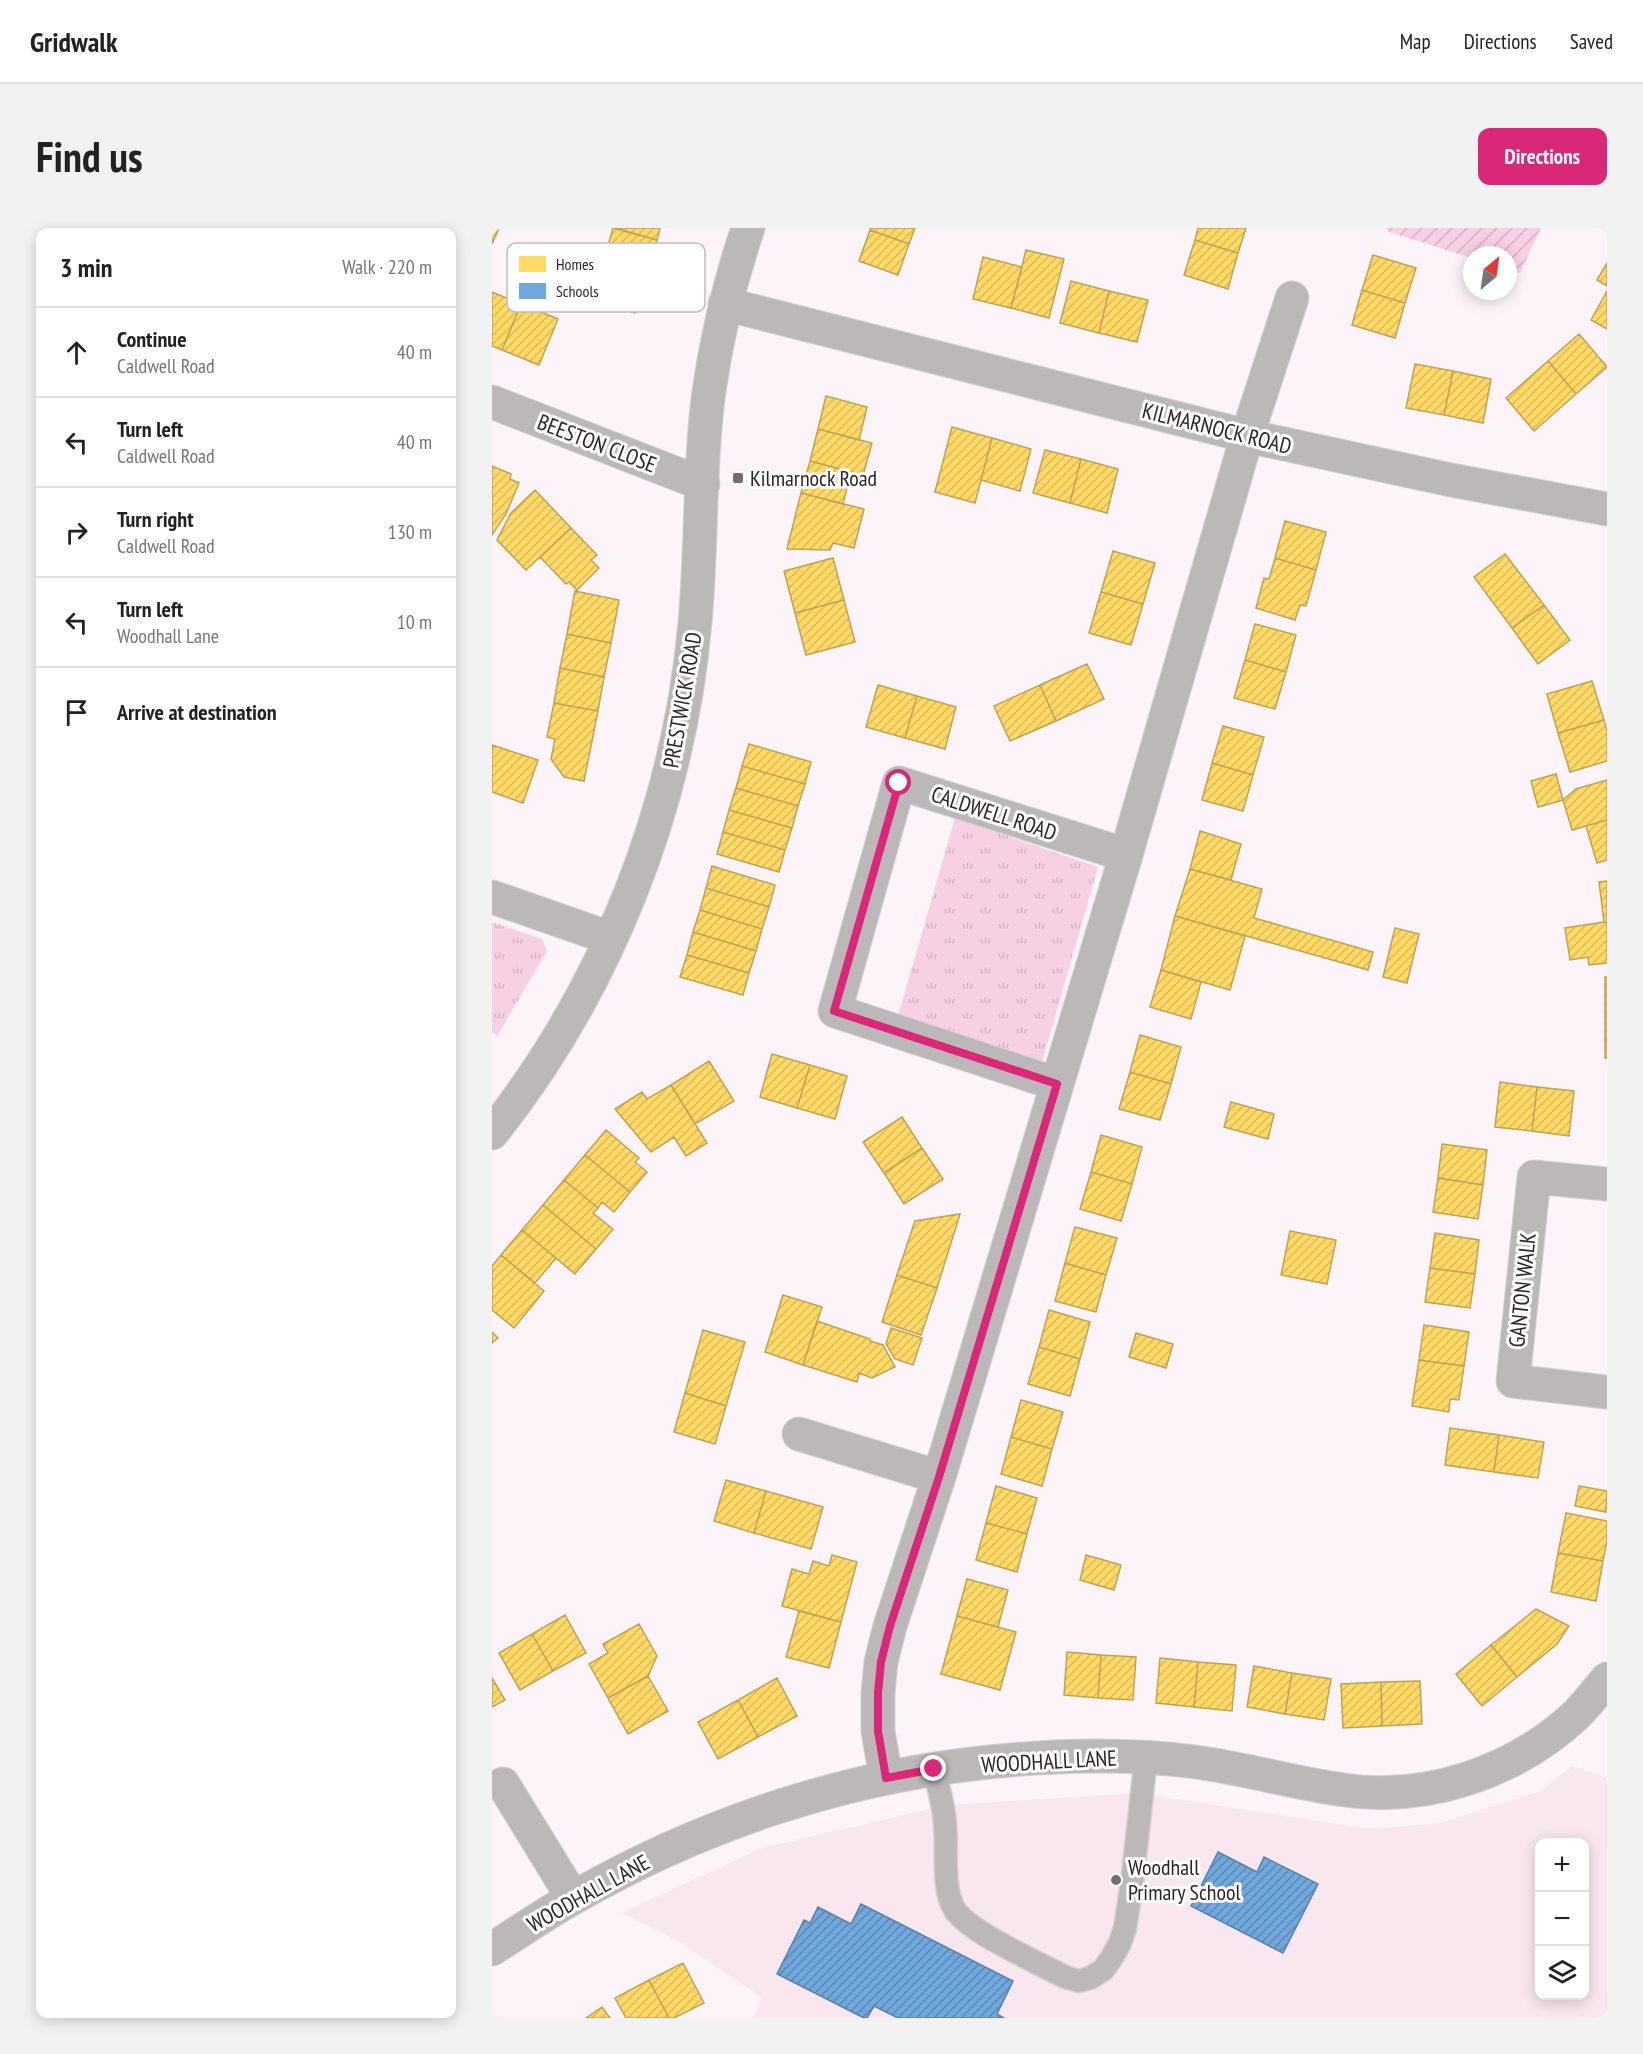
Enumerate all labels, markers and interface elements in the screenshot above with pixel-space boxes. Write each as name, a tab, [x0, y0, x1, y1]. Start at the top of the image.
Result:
text: Gridwalk	[30, 23, 118, 60]
text: Map	[1400, 28, 1431, 55]
text: Directions	[1464, 28, 1537, 55]
text: Saved	[1570, 28, 1613, 55]
button: Directions	[1478, 128, 1607, 185]
text: Find us	[36, 129, 143, 184]
legend	[507, 243, 705, 312]
north arrow	[1463, 246, 1517, 300]
text: 3 min	[60, 251, 113, 284]
text: Walk · 220 m	[342, 254, 432, 280]
text: Homes	[556, 254, 594, 274]
text: Schools	[556, 281, 599, 301]
text: Continue	[117, 325, 187, 353]
icon: ahead	[60, 336, 93, 369]
text: 40 m	[397, 339, 432, 365]
text: Caldwell Road	[117, 353, 215, 379]
street label: KILMARNOCK ROAD	[1140, 396, 1294, 460]
street label: BEESTON CLOSE	[534, 408, 660, 478]
text: Turn left	[117, 415, 183, 443]
icon: left	[60, 426, 93, 459]
text: 40 m	[397, 429, 432, 455]
text: Caldwell Road	[117, 443, 215, 469]
place label: Kilmarnock Road	[750, 464, 877, 492]
marker: Kilmarnock Road	[731, 471, 745, 485]
text: Turn right	[117, 505, 194, 533]
icon: right	[60, 516, 93, 549]
text: 130 m	[388, 519, 432, 545]
text: Caldwell Road	[117, 533, 215, 559]
text: Turn left	[117, 595, 183, 623]
icon: left	[60, 606, 93, 639]
text: 10 m	[397, 609, 432, 635]
text: Woodhall Lane	[117, 623, 219, 649]
street label: PRESTWICK ROAD	[656, 630, 708, 770]
icon: arrive	[60, 696, 93, 729]
text: Arrive at destination	[117, 698, 277, 726]
route start	[885, 769, 911, 795]
street label: CALDWELL ROAD	[928, 780, 1060, 846]
street label: GANTON WALK	[1502, 1231, 1542, 1349]
street label: WOODHALL LANE	[981, 1743, 1117, 1779]
route end	[920, 1755, 946, 1781]
map controls	[1535, 1838, 1589, 2000]
button: +	[1535, 1838, 1589, 1892]
street label: WOODHALL LANE	[522, 1848, 654, 1938]
place label: Woodhall Primary School	[1128, 1853, 1242, 1906]
marker: Woodhall Primary School	[1109, 1873, 1123, 1887]
button: −	[1535, 1892, 1589, 1946]
button: layers	[1535, 1946, 1589, 2000]

